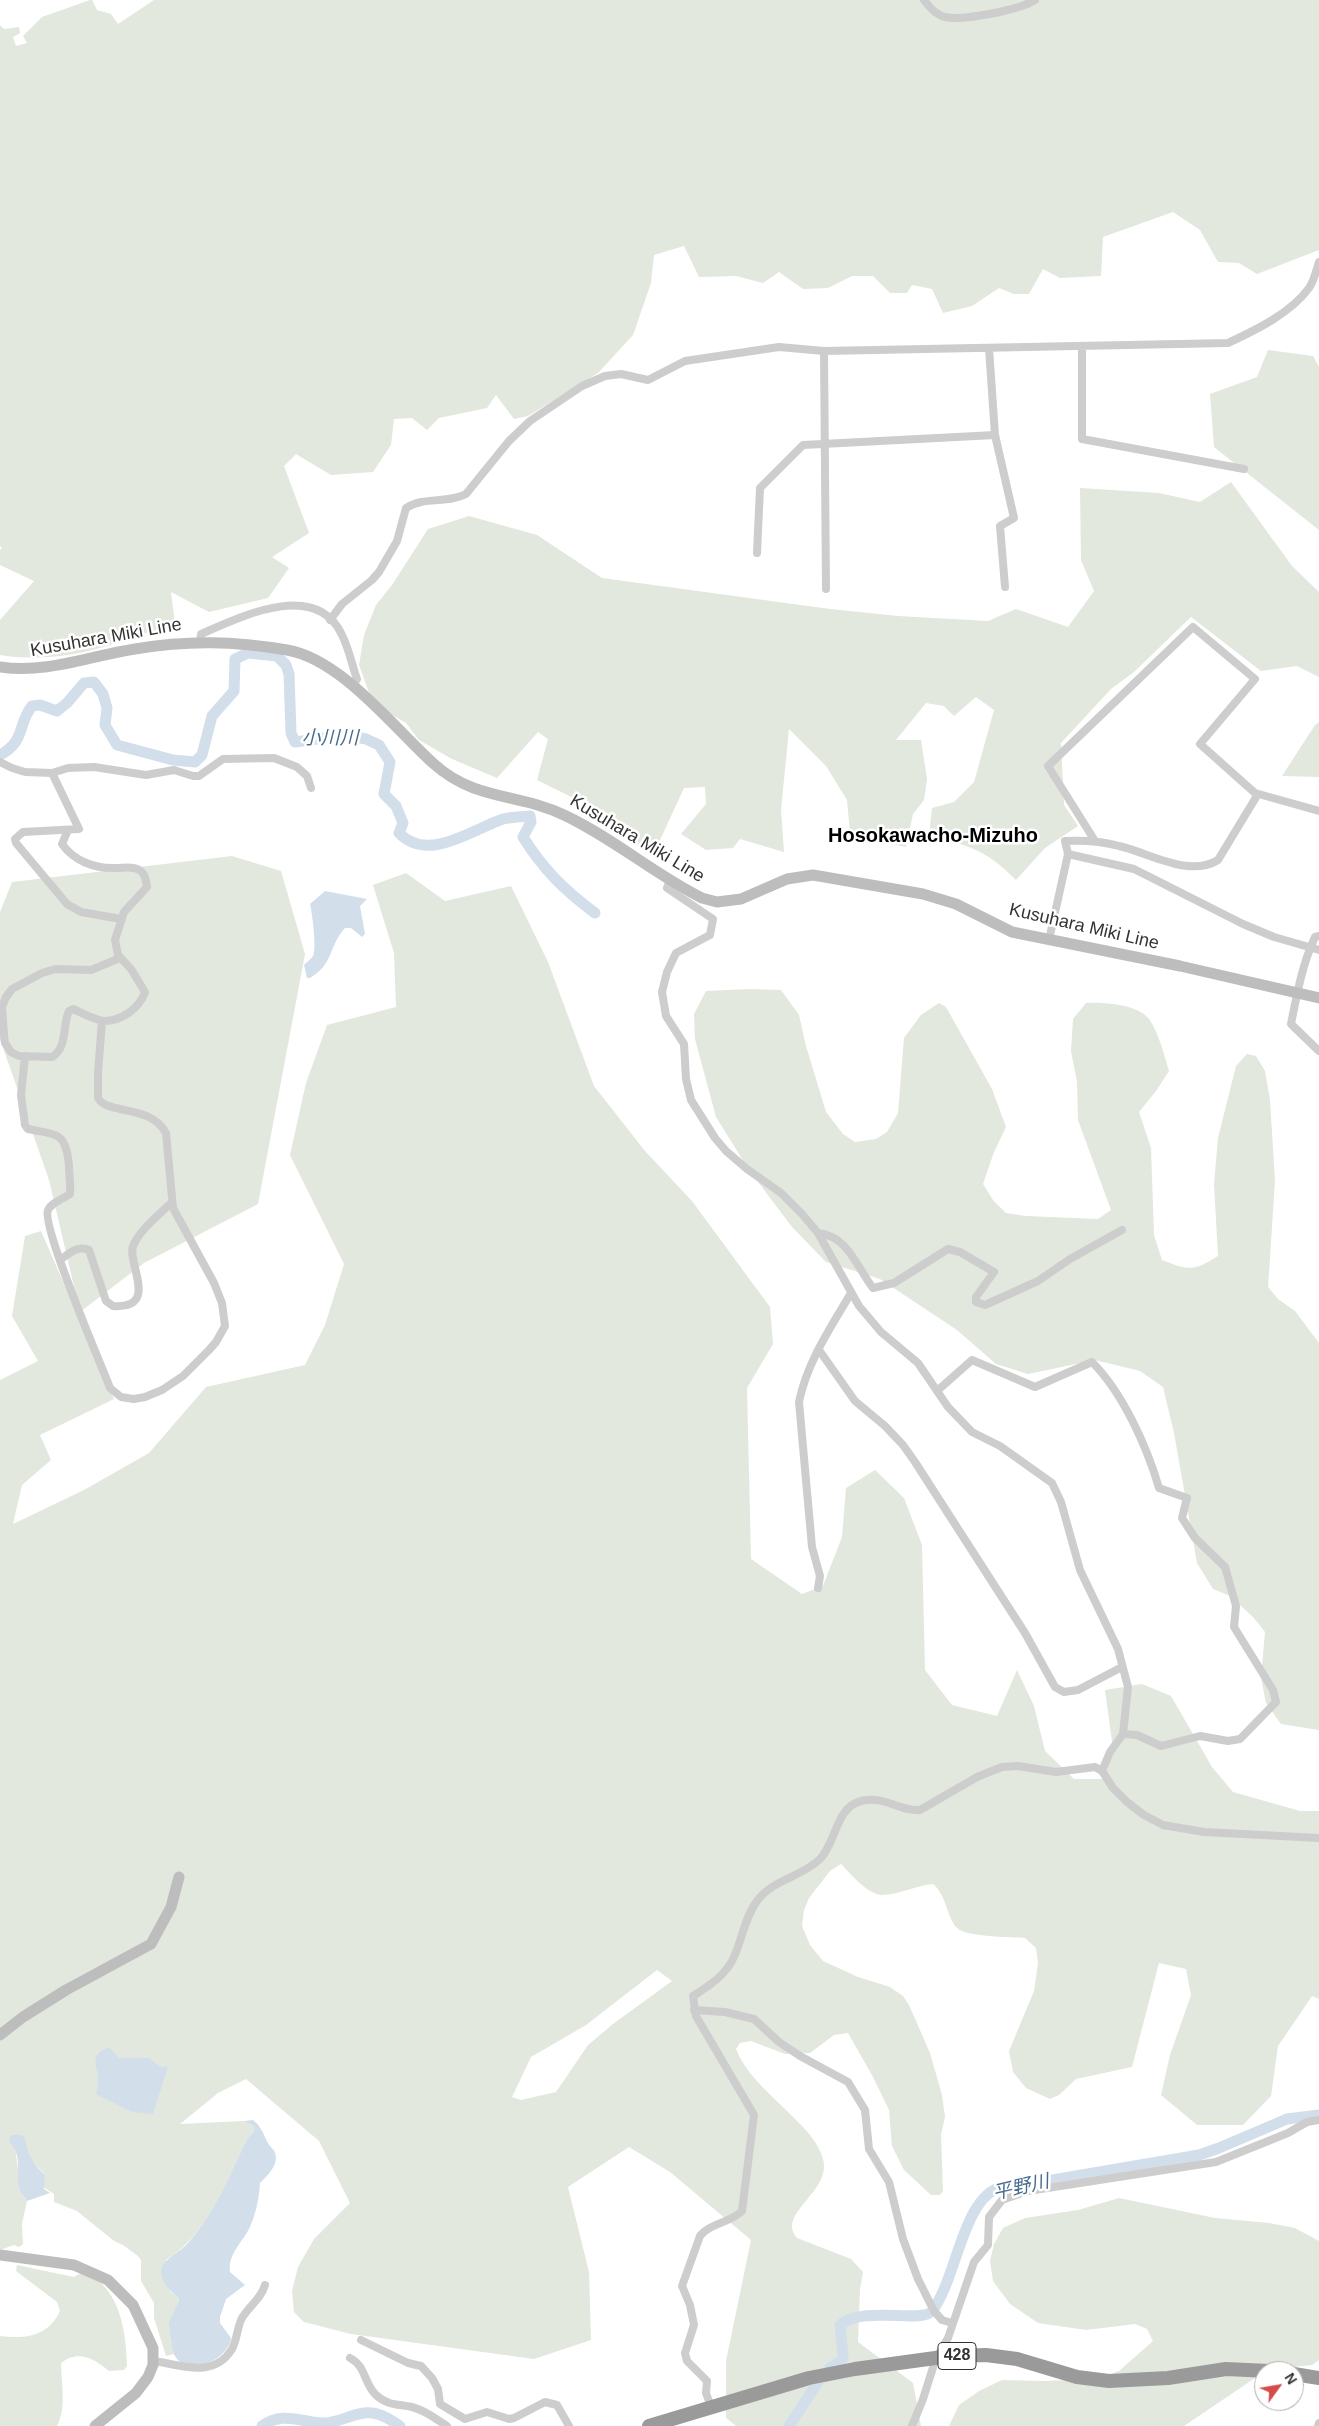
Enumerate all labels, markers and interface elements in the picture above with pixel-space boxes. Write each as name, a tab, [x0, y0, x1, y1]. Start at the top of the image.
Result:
street label: Kusuhara Miki Line	[29, 614, 183, 662]
water label: 小川川	[302, 728, 358, 750]
street label: Kusuhara Miki Line	[566, 790, 708, 888]
district label: Hosokawacho-Mizuho	[828, 824, 1038, 848]
street label: Kusuhara Miki Line	[1007, 899, 1161, 955]
water label: 平野川	[991, 2170, 1051, 2206]
road number: 428	[938, 2342, 976, 2370]
north arrow	[1254, 2361, 1304, 2411]
text: N	[1281, 2370, 1300, 2387]

